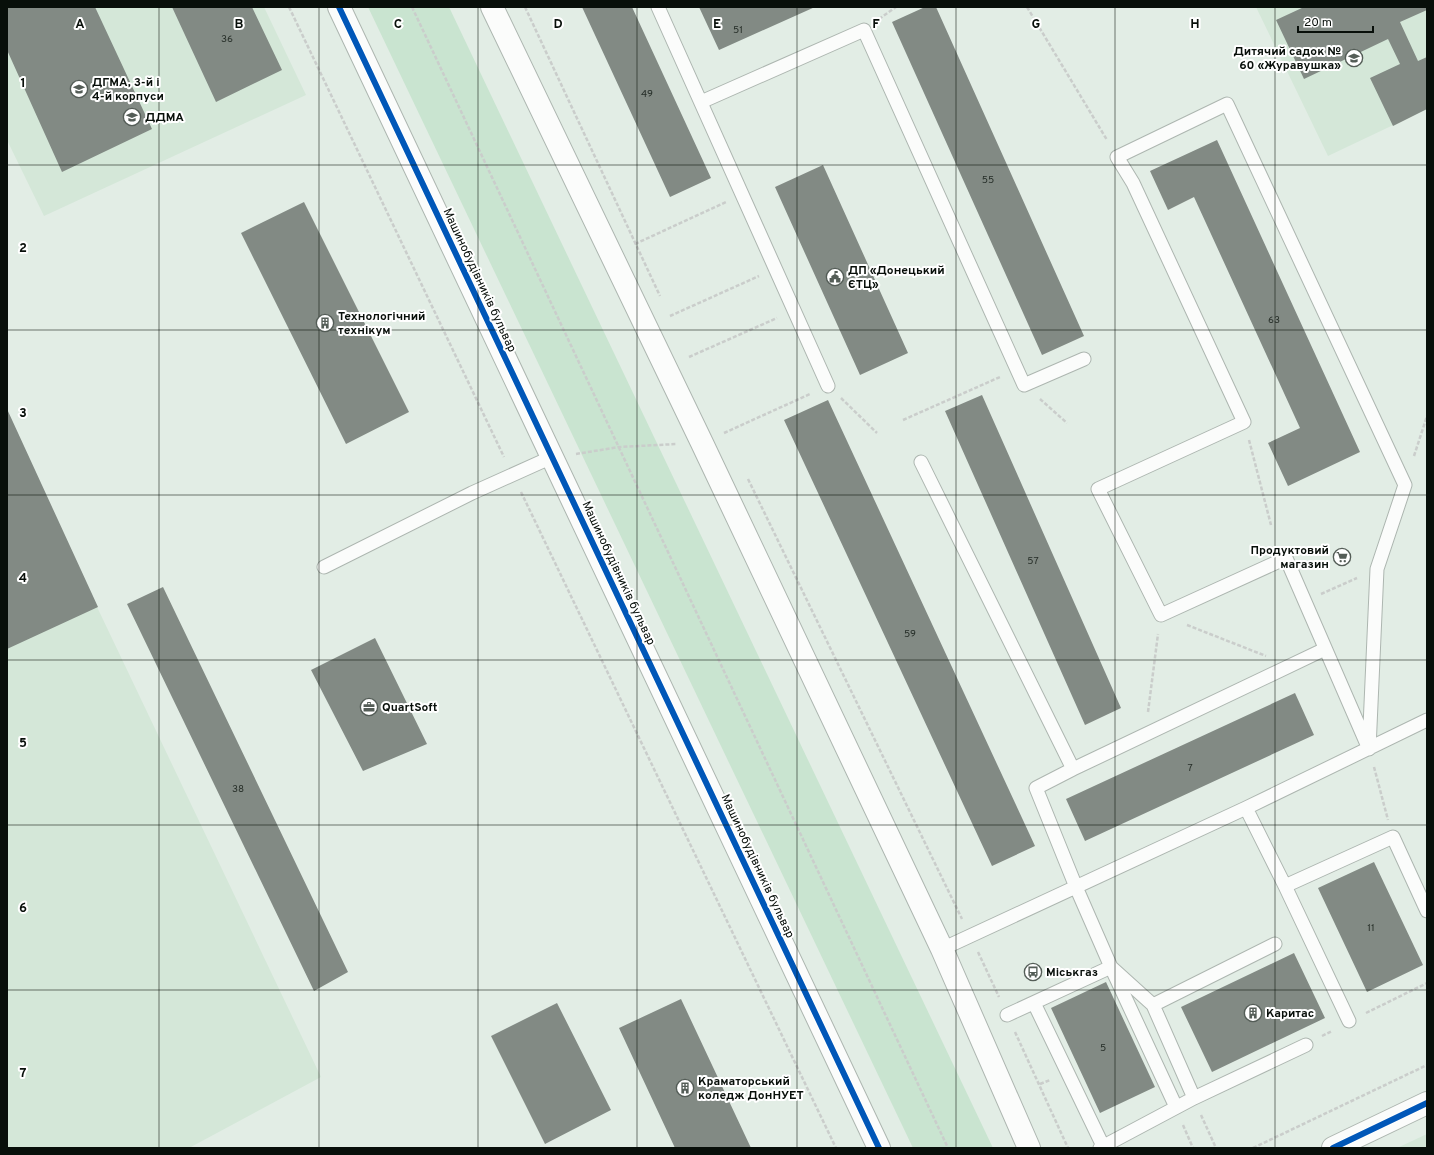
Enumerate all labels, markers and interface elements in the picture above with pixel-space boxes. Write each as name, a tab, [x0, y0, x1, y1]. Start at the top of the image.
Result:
scale bar	[1298, 8, 1373, 34]
text: 20 m	[1304, 15, 1332, 31]
text: A	[75, 17, 85, 33]
text: B	[235, 17, 244, 33]
text: C	[394, 17, 402, 33]
text: D	[553, 17, 563, 33]
text: E	[713, 17, 721, 33]
text: F	[872, 17, 880, 33]
text: G	[1032, 17, 1041, 33]
text: H	[1190, 17, 1200, 33]
house number: 51	[733, 24, 743, 37]
house number: 36	[221, 33, 233, 46]
place label: Дитячий садок № 60 «Журавушка»	[1233, 44, 1341, 74]
school or university icon: Дитячий садок № 60 «Журавушка»	[1344, 48, 1364, 68]
place label: ДГМА, 3-й і 4-й корпуси	[92, 75, 164, 105]
text: 1	[20, 76, 26, 92]
school or university icon: ДГМА, 3-й і 4-й корпуси	[69, 79, 89, 99]
house number: 49	[641, 88, 653, 101]
school or university icon: ДДМА	[122, 107, 142, 127]
place label: ДДМА	[145, 110, 184, 126]
house number: 55	[982, 174, 994, 187]
street label: Машинобудівників бульвар	[439, 206, 520, 355]
text: 2	[19, 241, 27, 257]
place label: ДП «Донецький ЄТЦ»	[848, 263, 945, 293]
public building icon: ДП «Донецький ЄТЦ»	[825, 267, 845, 287]
place label: Технологічний технікум	[338, 309, 426, 339]
building icon: Технологічний технікум	[315, 313, 335, 333]
house number: 63	[1268, 314, 1280, 327]
text: 3	[19, 406, 27, 422]
street label: Машинобудівників бульвар	[578, 499, 659, 648]
place label: Продуктовий магазин	[1250, 543, 1329, 573]
supermarket icon: Продуктовий магазин	[1332, 547, 1352, 567]
house number: 57	[1027, 555, 1039, 568]
text: 4	[19, 571, 27, 587]
house number: 59	[904, 628, 916, 641]
office icon: QuartSoft	[359, 697, 379, 717]
place label: QuartSoft	[382, 700, 438, 716]
text: 5	[19, 736, 27, 752]
house number: 7	[1187, 762, 1193, 775]
house number: 38	[232, 783, 244, 796]
street label: Машинобудівників бульвар	[717, 792, 798, 941]
text: 6	[19, 901, 27, 917]
house number: 11	[1367, 922, 1375, 935]
bus stop icon: Міськгаз	[1023, 962, 1043, 982]
place label: Міськгаз	[1046, 965, 1098, 981]
building icon: Каритас	[1243, 1003, 1263, 1023]
place label: Каритас	[1266, 1006, 1314, 1022]
house number: 5	[1100, 1042, 1106, 1055]
text: 7	[20, 1066, 27, 1082]
place label: Краматорський коледж ДонНУЕТ	[698, 1074, 804, 1104]
building icon: Краматорський коледж ДонНУЕТ	[675, 1078, 695, 1098]

